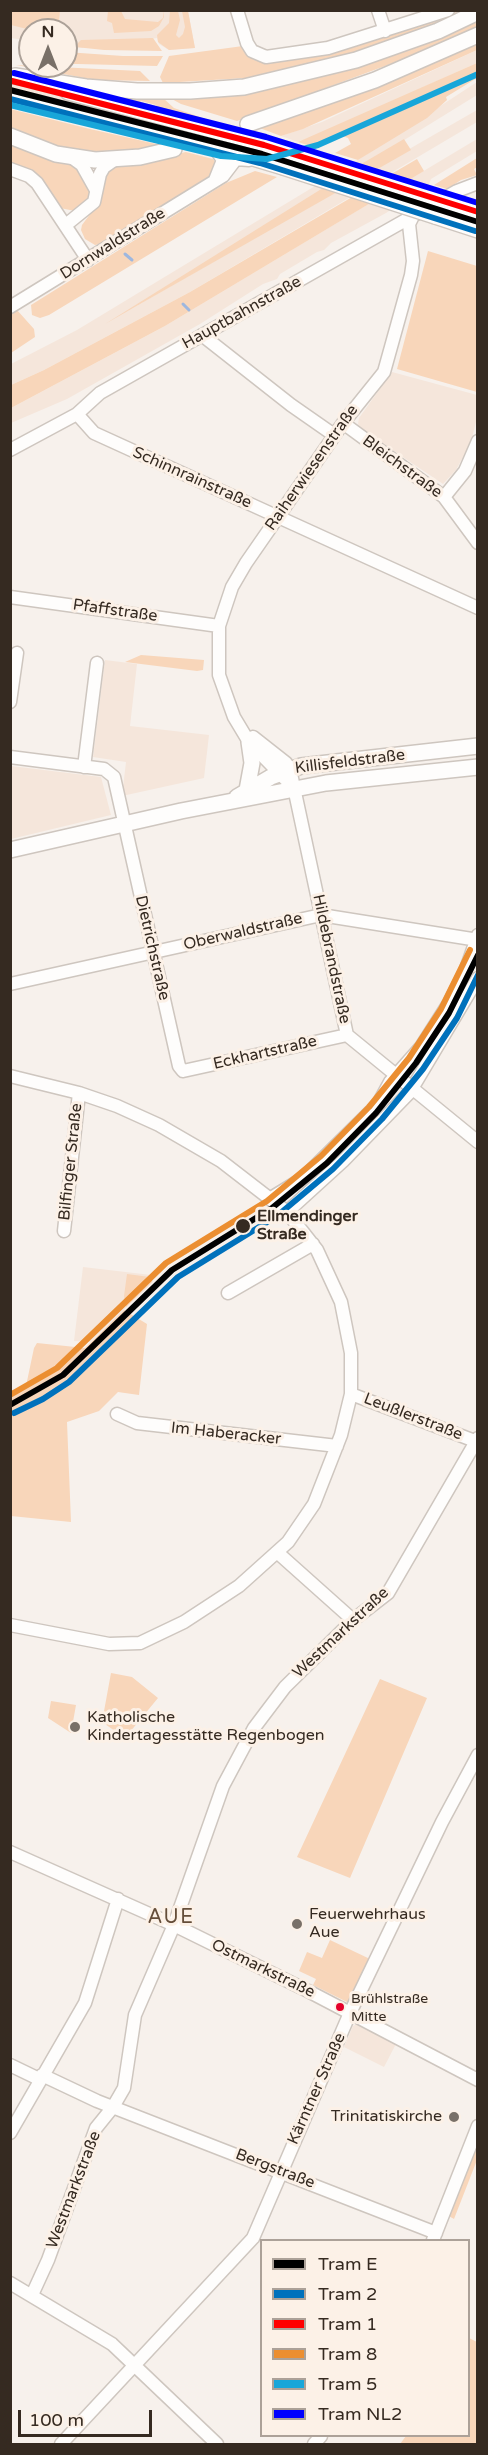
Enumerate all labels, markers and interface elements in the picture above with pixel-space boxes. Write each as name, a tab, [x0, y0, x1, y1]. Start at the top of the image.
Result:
north arrow	[18, 18, 78, 78]
text: N	[42, 22, 54, 42]
street label: Dornwaldstraße	[57, 204, 169, 284]
street label: Hauptbahnstraße	[179, 272, 305, 354]
street label: Raiherwiesenstraße	[261, 401, 363, 535]
street label: Bleichstraße	[358, 432, 446, 502]
street label: Schinnrainstraße	[130, 443, 254, 513]
street label: Pfaffstraße	[71, 596, 159, 626]
street label: Killisfeldstraße	[294, 746, 406, 778]
street label: Hildebrandstraße	[308, 893, 354, 1025]
street label: Dietrichstraße	[131, 894, 173, 1002]
street label: Oberwaldstraße	[182, 909, 304, 955]
street label: Eckhartstraße	[211, 1032, 319, 1074]
street label: Bilfinger Straße	[55, 1102, 87, 1222]
place label: Ellmendinger Straße	[257, 1207, 358, 1245]
marker: Ellmendinger Straße	[234, 1217, 252, 1235]
street label: Leußlerstraße	[361, 1389, 465, 1445]
street label: Im Haberacker	[170, 1419, 282, 1449]
street label: Westmarkstraße	[289, 1584, 393, 1682]
place label: Katholische Kindertagesstätte Regenbogen	[87, 1708, 325, 1746]
marker: Katholische Kindertagesstätte Regenbogen	[68, 1720, 82, 1734]
place label: Feuerwehrhaus Aue	[309, 1905, 426, 1943]
district label: AUE	[148, 1906, 194, 1930]
marker: Feuerwehrhaus Aue	[290, 1917, 304, 1931]
street label: Ostmarkstraße	[208, 1936, 318, 2002]
place label: Brühlstraße Mitte	[351, 1991, 428, 2024]
marker: Brühlstraße Mitte	[334, 2001, 346, 2013]
street label: Kärntner Straße	[284, 2030, 350, 2148]
place label: Trinitatiskirche	[331, 2107, 442, 2127]
marker: Trinitatiskirche	[447, 2110, 461, 2124]
street label: Westmarkstraße	[43, 2129, 105, 2251]
street label: Bergstraße	[232, 2145, 318, 2193]
legend	[260, 2239, 470, 2437]
text: Tram E	[318, 2253, 378, 2275]
text: Tram 2	[318, 2283, 377, 2305]
text: Tram 1	[318, 2313, 377, 2335]
text: Tram 8	[318, 2343, 377, 2365]
text: Tram 5	[318, 2373, 377, 2395]
scale bar	[21, 2398, 154, 2436]
text: Tram NL2	[318, 2403, 402, 2425]
text: 100 m	[29, 2409, 84, 2431]

